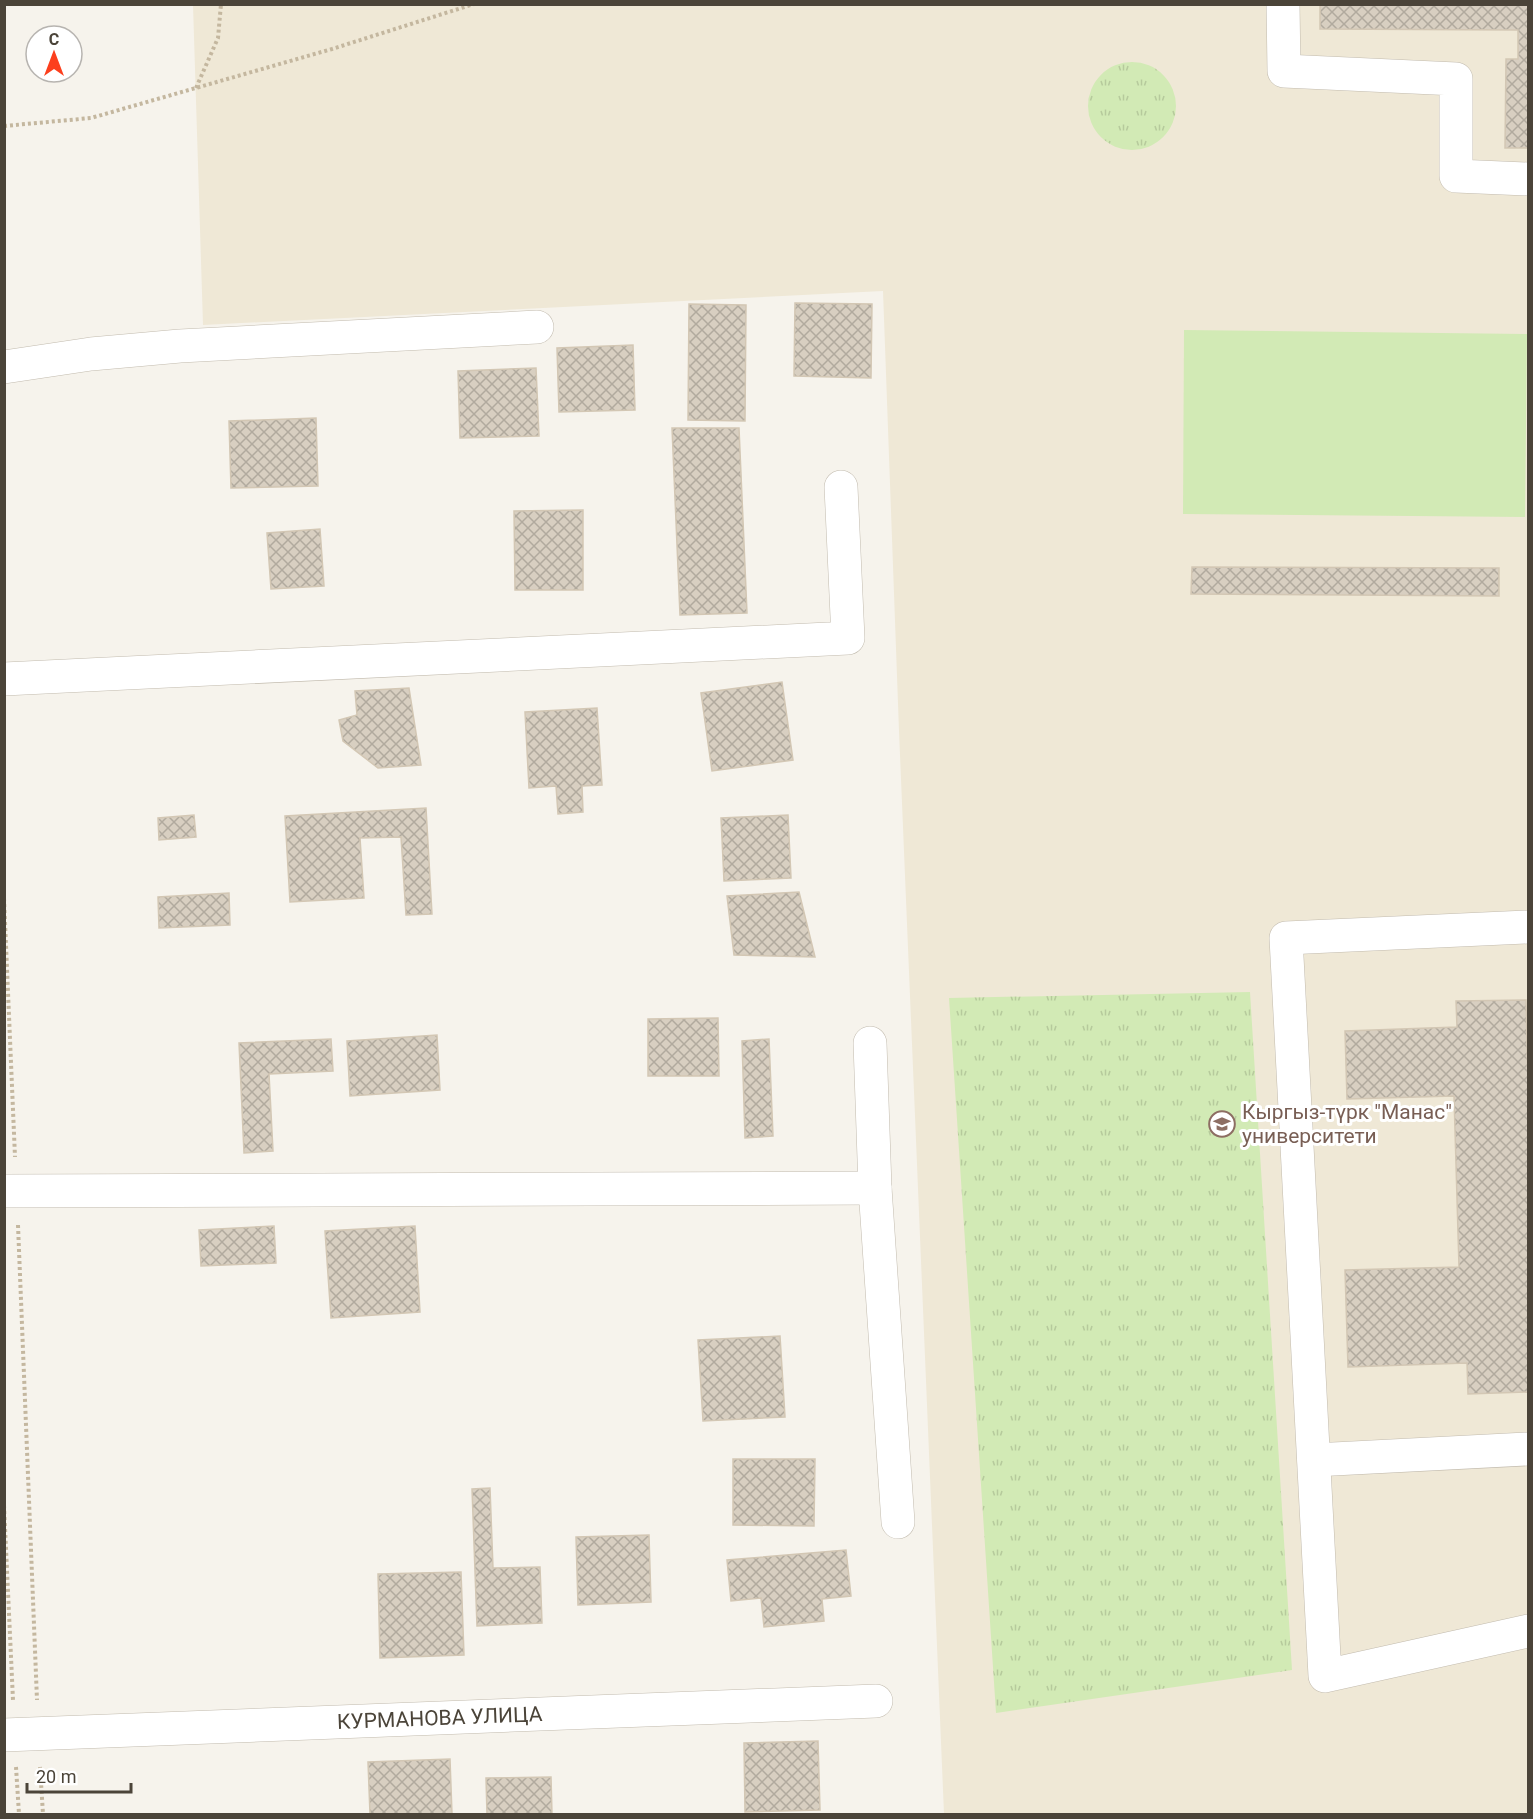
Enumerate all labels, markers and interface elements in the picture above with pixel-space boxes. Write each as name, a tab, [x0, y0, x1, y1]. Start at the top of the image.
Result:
north arrow	[24, 24, 84, 84]
text: С	[49, 30, 59, 49]
place label: Кыргыз-түрк "Манас" университети	[1242, 1100, 1452, 1148]
school or university icon: Кыргыз-түрк "Манас" университети	[1207, 1109, 1237, 1139]
street label: КУРМАНОВА УЛИЦА	[337, 1702, 543, 1734]
scale bar	[27, 1756, 130, 1794]
text: 20 m	[36, 1766, 76, 1787]

